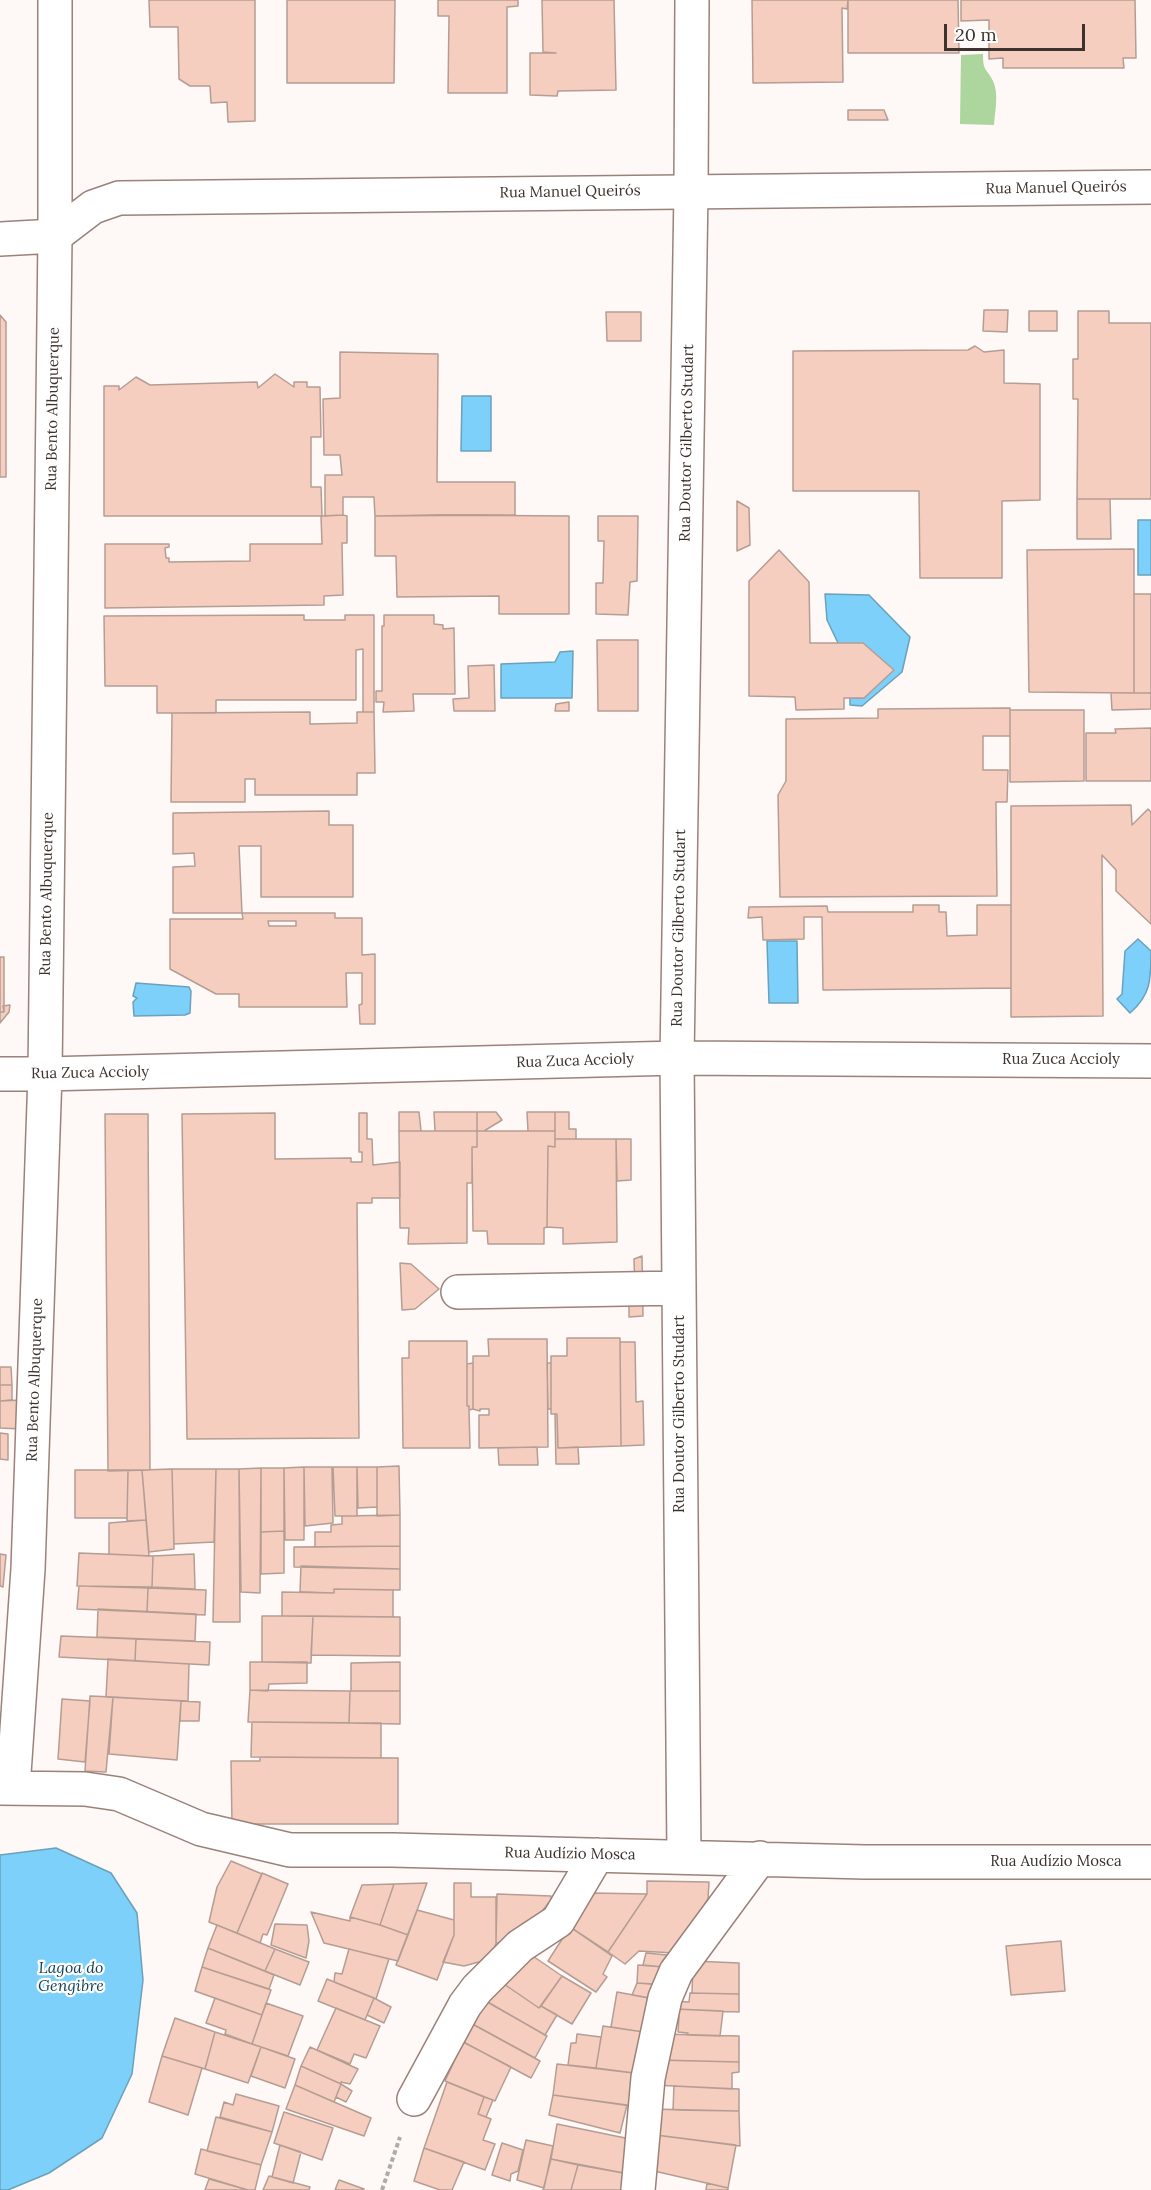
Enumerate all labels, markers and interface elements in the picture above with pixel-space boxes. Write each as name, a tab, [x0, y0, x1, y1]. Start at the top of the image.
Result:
scale bar	[947, 12, 1088, 50]
text: 20 m	[955, 23, 997, 46]
street label: Rua Manuel Queirós	[985, 178, 1127, 198]
street label: Rua Manuel Queirós	[499, 182, 641, 202]
street label: Rua Bento Albuquerque	[43, 327, 63, 491]
street label: Rua Doutor Gilberto Studart	[676, 344, 698, 542]
street label: Rua Bento Albuquerque	[37, 812, 57, 976]
street label: Rua Doutor Gilberto Studart	[668, 829, 690, 1027]
street label: Rua Zuca Accioly	[516, 1050, 634, 1072]
street label: Rua Zuca Accioly	[1002, 1051, 1120, 1069]
street label: Rua Zuca Accioly	[31, 1063, 149, 1083]
street label: Rua Bento Albuquerque	[23, 1298, 47, 1462]
street label: Rua Doutor Gilberto Studart	[671, 1315, 689, 1513]
street label: Rua Audízio Mosca	[504, 1844, 636, 1864]
street label: Rua Audízio Mosca	[990, 1853, 1122, 1871]
water label: Lagoa do Gengibre	[38, 1958, 104, 1996]

